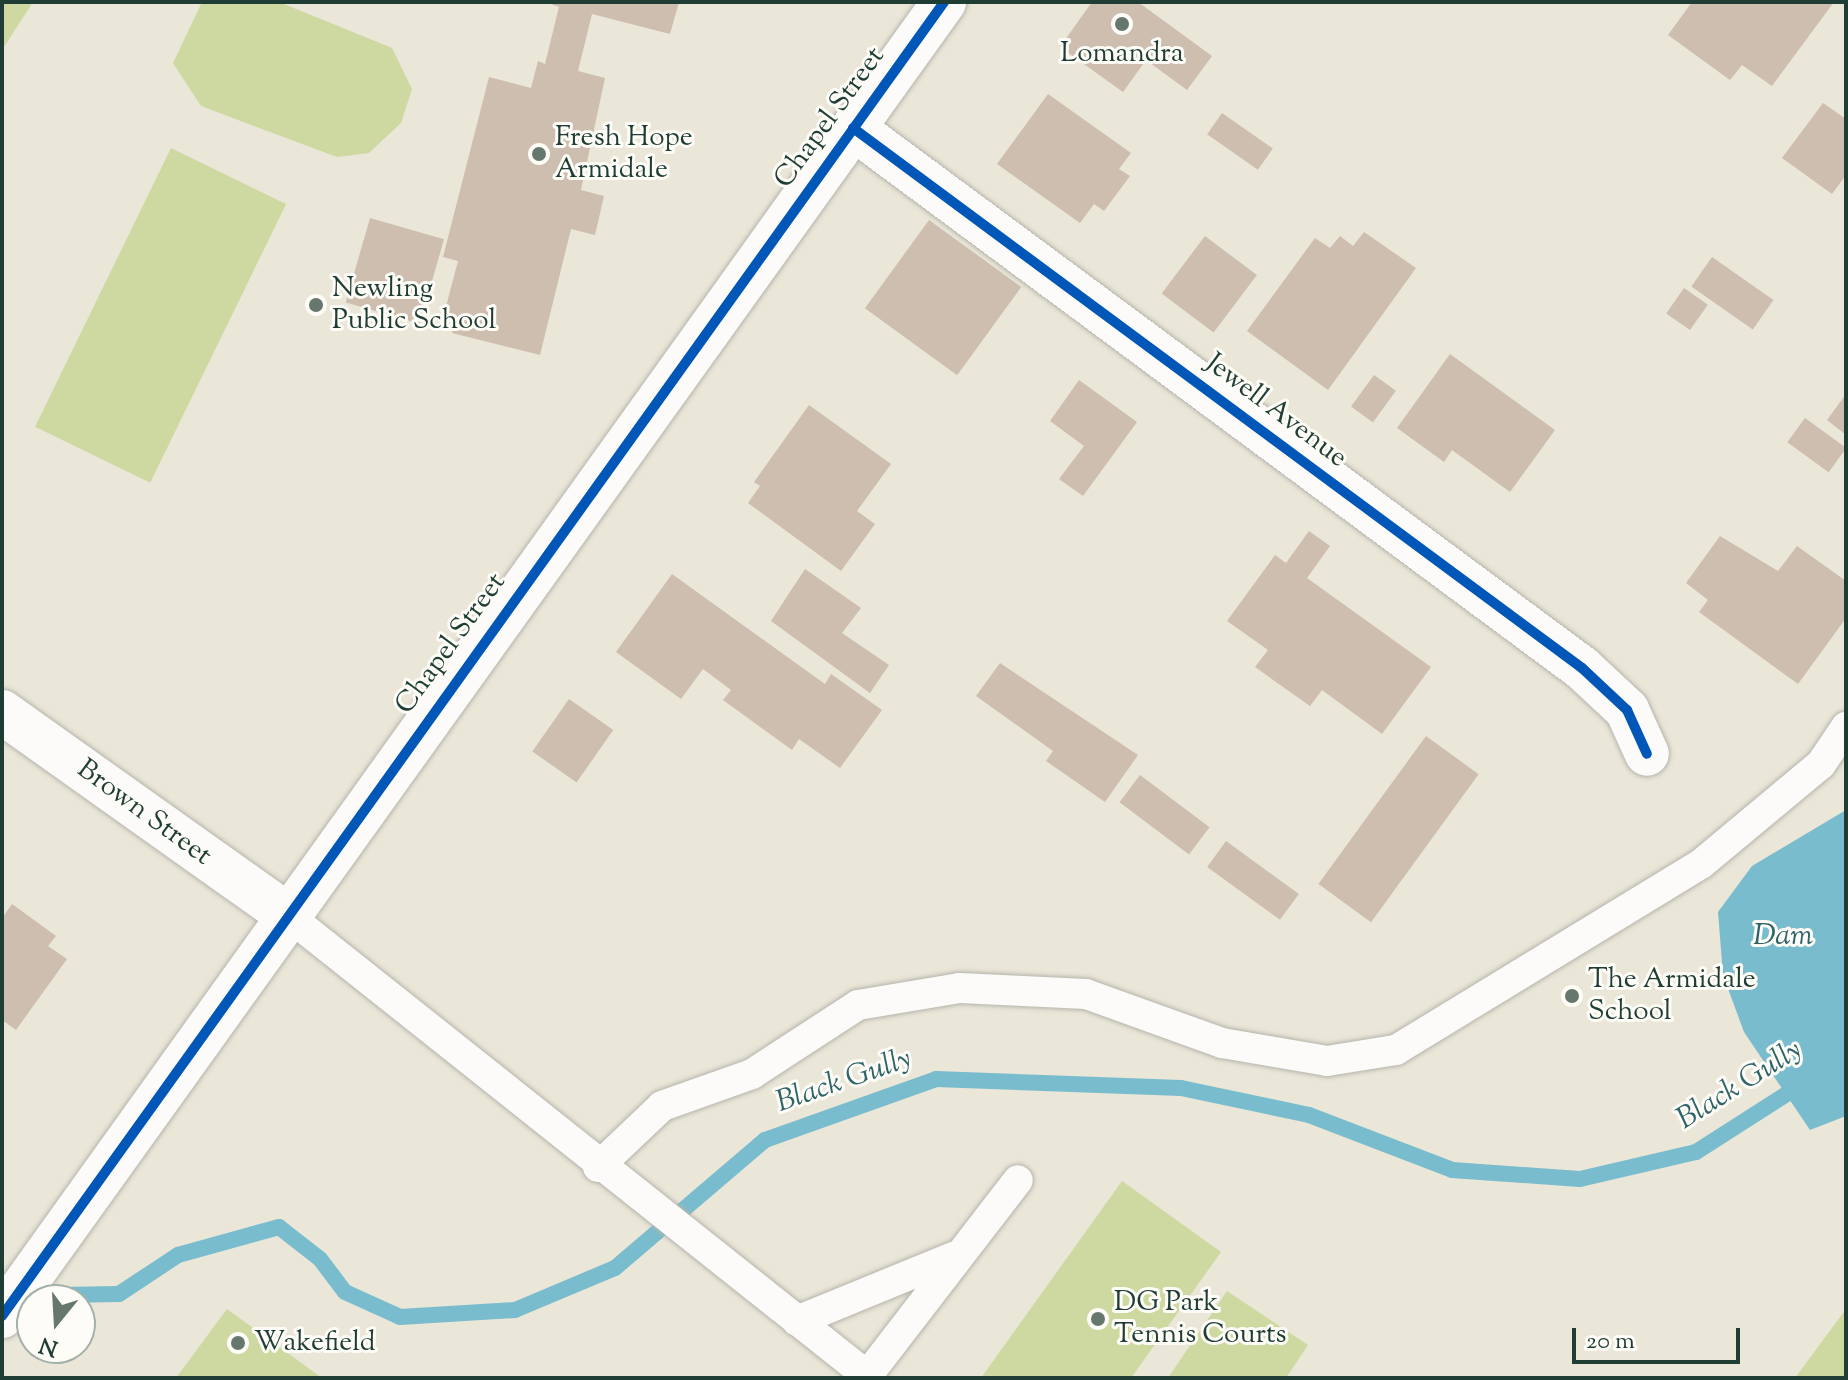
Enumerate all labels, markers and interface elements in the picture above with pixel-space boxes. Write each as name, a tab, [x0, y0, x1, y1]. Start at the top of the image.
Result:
marker: Lomandra	[1113, 15, 1131, 33]
place label: Lomandra	[1060, 37, 1184, 71]
street label: Chapel Street	[768, 41, 892, 195]
place label: Fresh Hope Armidale	[555, 121, 693, 187]
marker: Fresh Hope Armidale	[530, 145, 548, 163]
place label: Newling Public School	[332, 272, 496, 338]
marker: Newling Public School	[307, 296, 325, 314]
street label: Jewell Avenue	[1198, 347, 1354, 475]
street label: Chapel Street	[389, 567, 513, 721]
street label: Brown Street	[70, 753, 218, 873]
water label: Dam	[1753, 919, 1813, 955]
place label: The Armidale School	[1588, 963, 1756, 1029]
marker: The Armidale School	[1563, 987, 1581, 1005]
water label: Black Gully	[1671, 1034, 1809, 1138]
water label: Black Gully	[772, 1042, 916, 1122]
north arrow	[16, 1284, 96, 1364]
place label: DG Park Tennis Courts	[1114, 1286, 1287, 1352]
marker: DG Park Tennis Courts	[1089, 1310, 1107, 1328]
scale bar	[1576, 1312, 1744, 1362]
text: 20 m	[1586, 1325, 1635, 1359]
place label: Wakefield	[254, 1326, 376, 1360]
text: N	[36, 1327, 62, 1363]
marker: Wakefield	[229, 1334, 247, 1352]

